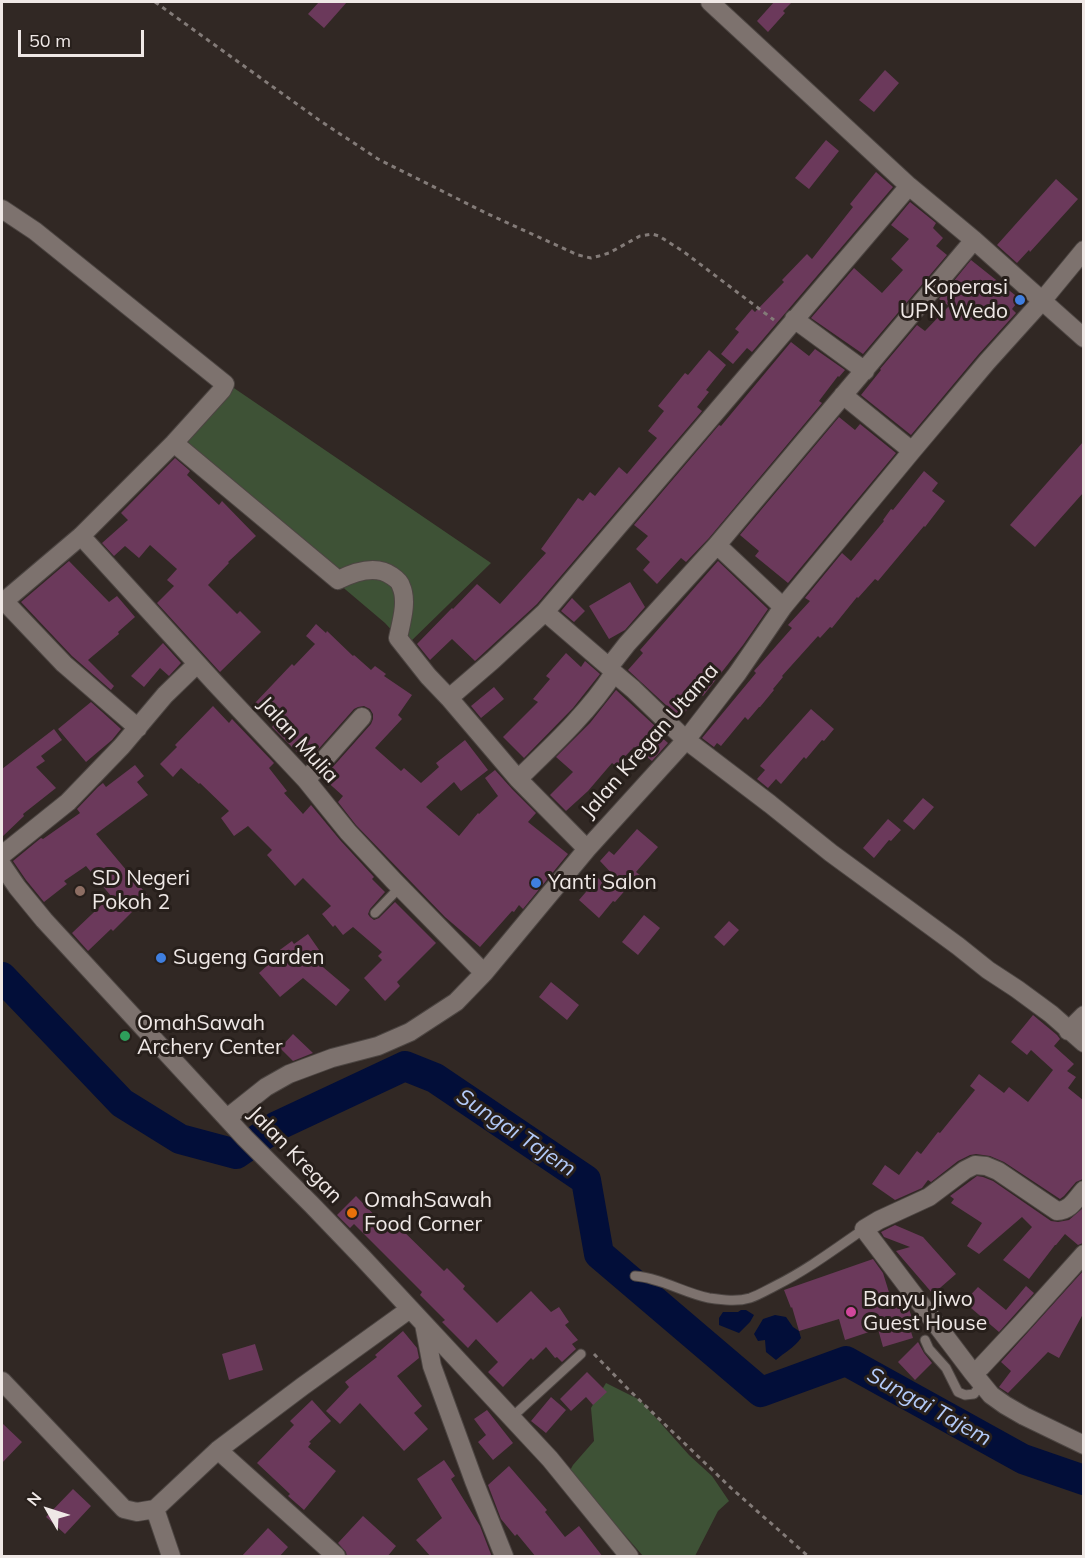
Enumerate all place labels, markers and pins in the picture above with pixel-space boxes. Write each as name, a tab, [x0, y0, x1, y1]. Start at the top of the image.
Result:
place label: Koperasi UPN Wedo	[900, 275, 1008, 325]
marker: Koperasi UPN Wedo	[1013, 293, 1027, 307]
place label: SD Negeri Pokoh 2	[92, 866, 190, 916]
place label: Yanti Salon	[548, 870, 657, 896]
marker: Yanti Salon	[529, 876, 543, 890]
marker: SD Negeri Pokoh 2	[73, 884, 87, 898]
place label: Sugeng Garden	[173, 945, 325, 971]
marker: Sugeng Garden	[154, 951, 168, 965]
place label: OmahSawah Archery Center	[137, 1011, 283, 1061]
marker: OmahSawah Archery Center	[118, 1029, 132, 1043]
place label: OmahSawah Food Corner	[364, 1188, 492, 1238]
marker: OmahSawah Food Corner	[345, 1206, 359, 1220]
place label: Banyu Jiwo Guest House	[863, 1287, 987, 1337]
marker: Banyu Jiwo Guest House	[844, 1305, 858, 1319]

